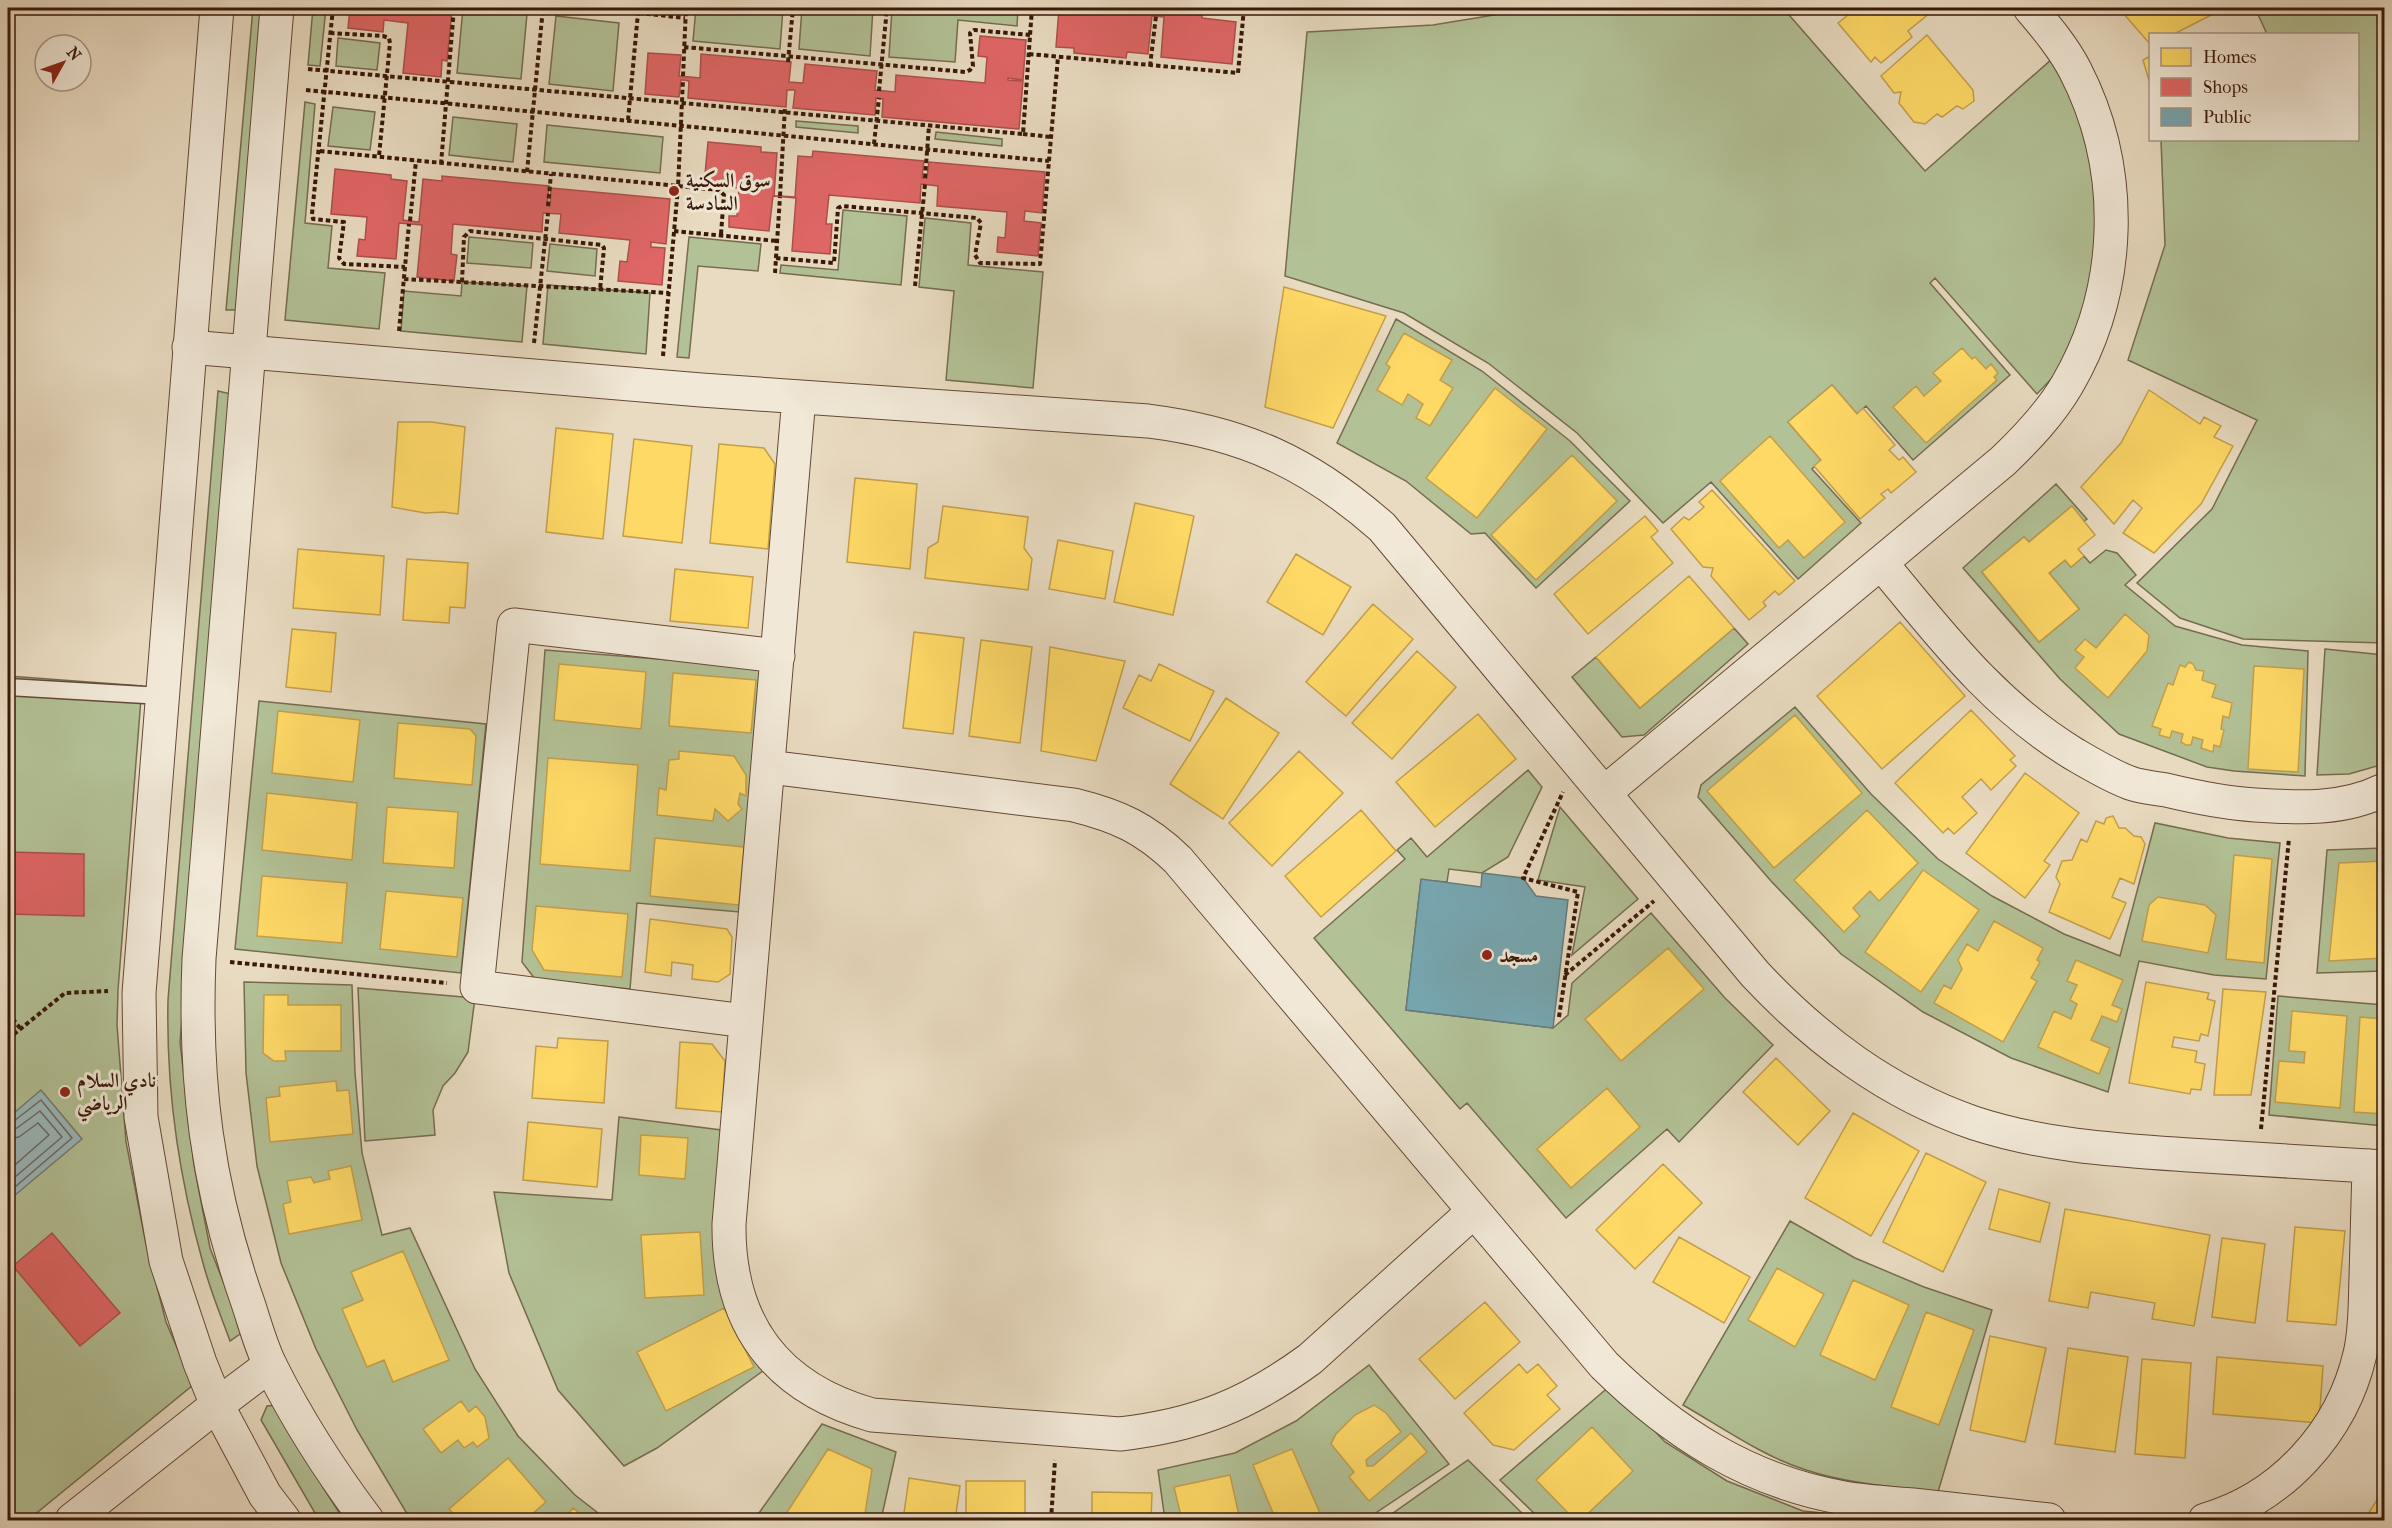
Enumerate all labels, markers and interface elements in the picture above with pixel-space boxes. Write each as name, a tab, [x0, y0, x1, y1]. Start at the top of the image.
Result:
north arrow	[33, 33, 93, 93]
legend	[2149, 33, 2359, 141]
text: N	[63, 43, 86, 65]
text: Homes	[2203, 47, 2257, 68]
text: Shops	[2203, 77, 2248, 98]
text: Public	[2203, 107, 2251, 128]
place label: سوق السكنية السادسة	[686, 169, 771, 215]
marker: سوق السكنية السادسة	[667, 184, 681, 198]
place label: مسجد	[1499, 944, 1538, 967]
marker: مسجد	[1480, 948, 1494, 962]
place label: نادي السلام الرياضي	[77, 1069, 156, 1122]
marker: نادي السلام الرياضي	[58, 1085, 72, 1099]

